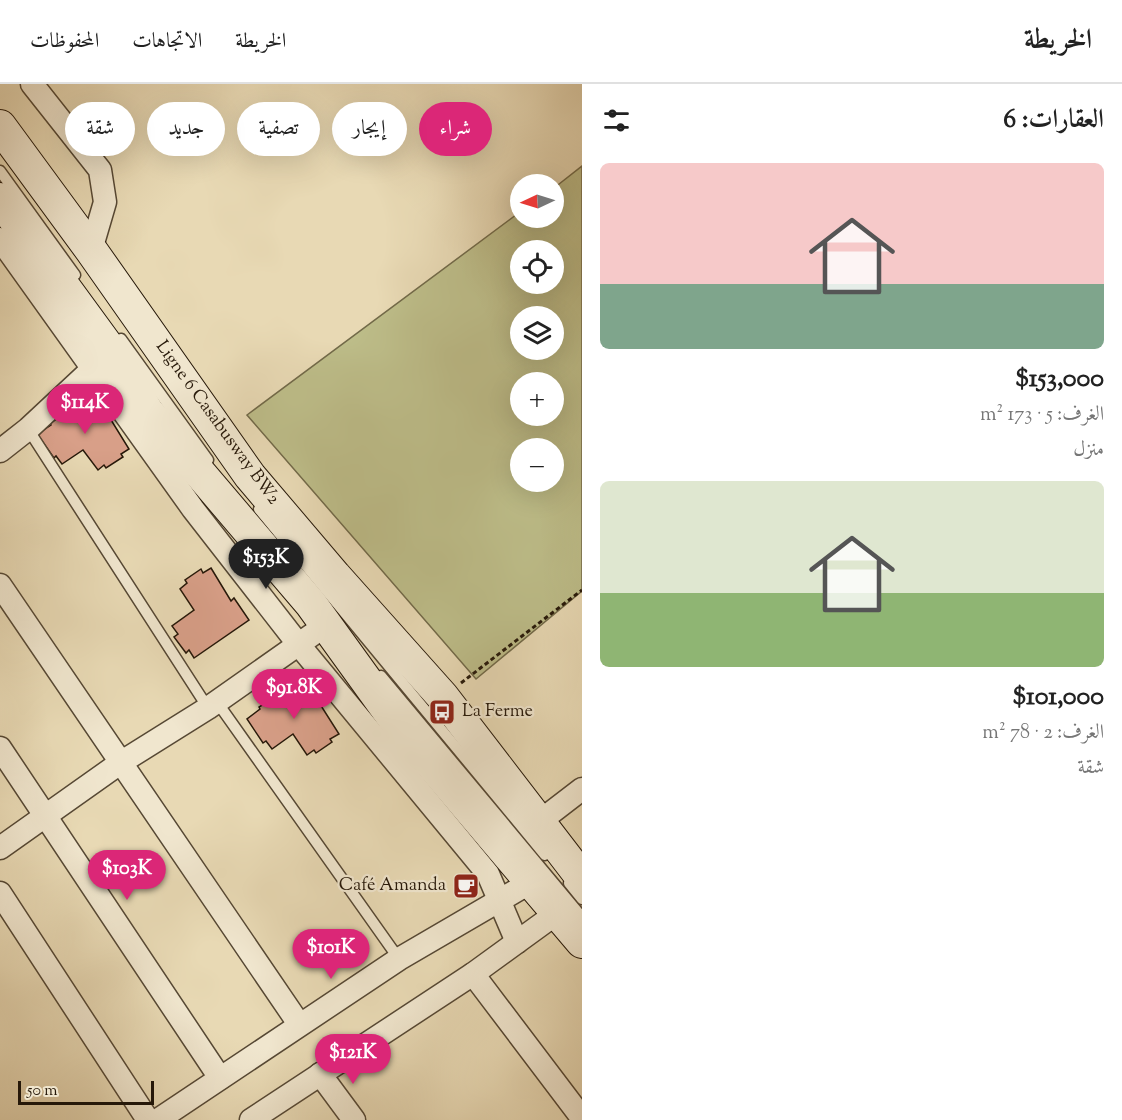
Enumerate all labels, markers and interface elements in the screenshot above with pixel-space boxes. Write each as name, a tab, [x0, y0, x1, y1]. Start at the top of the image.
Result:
text: الخريطة	[1024, 21, 1092, 61]
text: المحفوظات	[30, 27, 99, 57]
text: الاتجاهات	[132, 27, 202, 57]
text: الخريطة	[235, 27, 286, 57]
chip: شقة	[65, 102, 135, 156]
chip: جديد	[147, 102, 225, 156]
chip: تصفية	[237, 102, 320, 156]
chip: إيجار	[332, 102, 407, 156]
chip: شراء	[419, 102, 492, 156]
text: العقارات: 6	[1003, 102, 1104, 139]
icon: filters	[600, 104, 633, 137]
north arrow	[510, 174, 564, 228]
map controls	[510, 174, 564, 492]
icon: home	[798, 202, 906, 310]
button: locate	[510, 240, 564, 294]
button: layers	[510, 306, 564, 360]
street label: Ligne 6 Casabusway BW2	[148, 335, 286, 511]
text: $153,000	[1015, 361, 1104, 398]
button: +	[510, 372, 564, 426]
pin: $114K	[43, 384, 127, 435]
text: $114K	[61, 389, 109, 418]
text: الغرف: 5 · 173 m²	[980, 401, 1104, 430]
text: منزل	[1073, 436, 1104, 465]
button: −	[510, 438, 564, 492]
icon: home	[798, 520, 906, 628]
pin: $153K	[224, 539, 308, 590]
text: $153K	[243, 544, 289, 573]
pin: $91.8K	[245, 669, 343, 720]
text: $91.8K	[266, 674, 322, 703]
text: $101,000	[1012, 679, 1104, 716]
bus stop icon: La Ferme	[427, 697, 457, 727]
place label: La Ferme	[462, 699, 533, 725]
text: الغرف: 2 · 78 m²	[982, 719, 1104, 748]
text: شقة	[1078, 754, 1104, 783]
pin: $103K	[85, 850, 169, 901]
text: $103K	[102, 855, 152, 884]
cafe icon: Café Amanda	[451, 871, 481, 901]
place label: Café Amanda	[339, 873, 446, 899]
pin: $101K	[289, 929, 373, 980]
text: $101K	[307, 934, 355, 963]
pin: $121K	[311, 1034, 395, 1085]
text: $121K	[329, 1039, 377, 1068]
scale bar	[18, 1078, 154, 1106]
text: 50 m	[27, 1080, 58, 1103]

